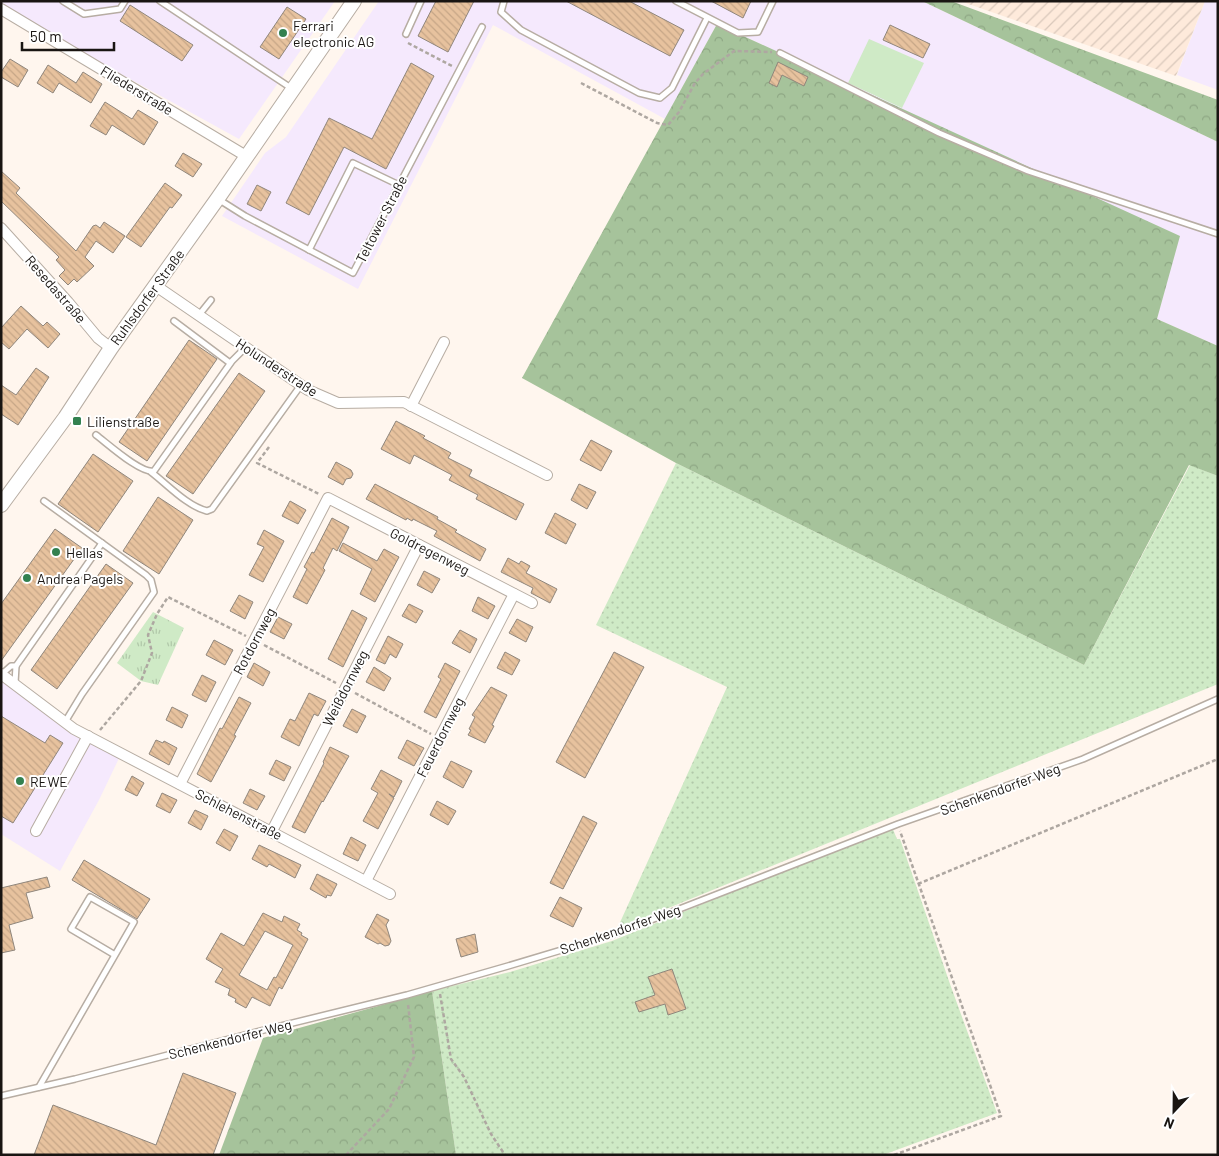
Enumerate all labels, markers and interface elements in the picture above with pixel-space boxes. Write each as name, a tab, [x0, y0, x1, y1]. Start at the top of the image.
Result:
place label: Ferrari electronic AG	[293, 17, 374, 50]
scale bar	[22, 20, 115, 52]
text: 50 m	[30, 27, 62, 45]
marker: Ferrari electronic AG	[277, 27, 289, 39]
street label: Fliederstraße	[98, 62, 176, 118]
street label: Teltower Straße	[352, 172, 410, 266]
street label: Ruhlsdorfer Straße	[106, 246, 188, 348]
street label: Resedastraße	[22, 252, 90, 326]
street label: Holunderstraße	[233, 334, 321, 400]
place label: Lilienstraße	[87, 413, 160, 430]
marker: Lilienstraße	[71, 415, 83, 427]
street label: Goldregenweg	[388, 524, 472, 578]
place label: Hellas	[66, 544, 103, 561]
marker: Hellas	[50, 546, 62, 558]
place label: Andrea Pagels	[37, 570, 124, 587]
marker: Andrea Pagels	[21, 572, 33, 584]
street label: Rotdornweg	[229, 605, 279, 677]
street label: Weißdornweg	[319, 647, 371, 729]
street label: Feuerdornweg	[413, 694, 467, 780]
street label: Schenkendorfer Weg	[938, 759, 1062, 819]
place label: REWE	[30, 773, 68, 790]
marker: REWE	[14, 775, 26, 787]
street label: Schlehenstraße	[193, 785, 285, 843]
street label: Schenkendorfer Weg	[557, 900, 683, 958]
street label: Schenkendorfer Weg	[167, 1015, 293, 1063]
north arrow	[1149, 1086, 1199, 1136]
text: N	[1161, 1114, 1176, 1133]

